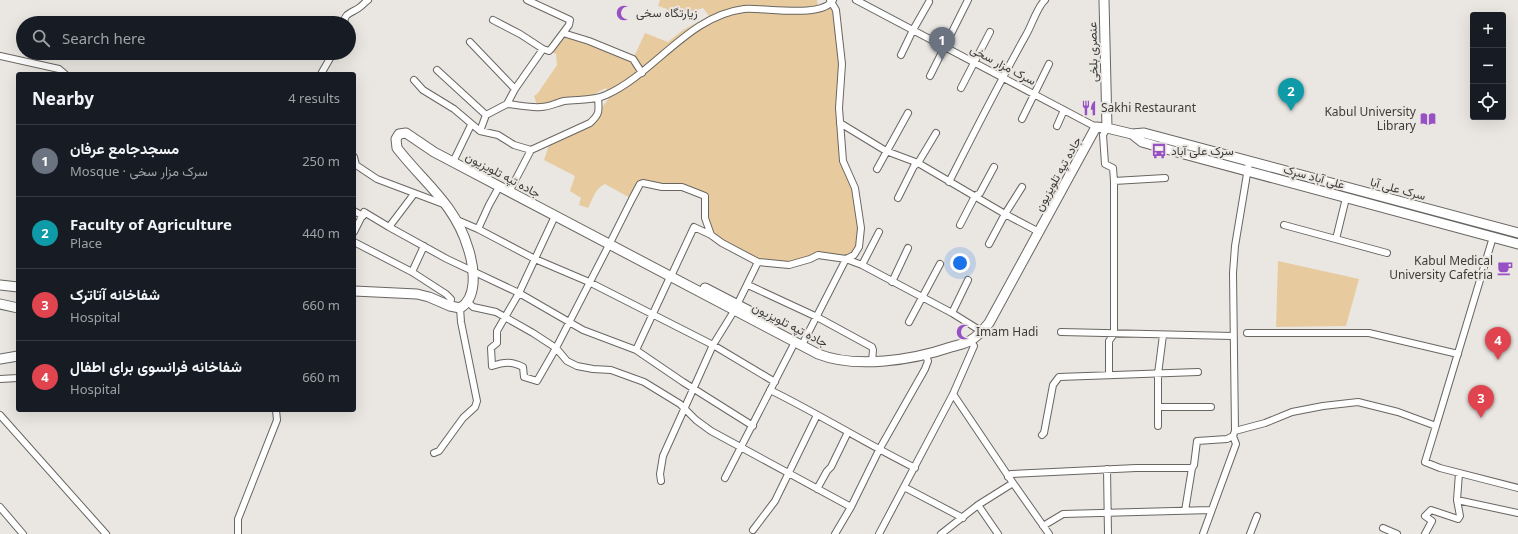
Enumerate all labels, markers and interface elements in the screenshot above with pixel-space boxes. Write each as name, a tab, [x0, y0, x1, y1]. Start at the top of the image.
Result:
mosque icon: زیارتگاه سخی	[615, 4, 633, 22]
place label: زیارتگاه سخی	[636, 4, 698, 21]
map controls	[1470, 12, 1506, 120]
button: +	[1470, 12, 1506, 48]
search box	[16, 16, 356, 60]
street label: عنصری بلخی	[1083, 22, 1102, 82]
icon: search	[30, 27, 52, 49]
pin: 1	[929, 27, 955, 60]
text: Search here	[62, 28, 145, 48]
street label: سرک مزار سخی	[967, 40, 1039, 89]
button: −	[1470, 48, 1506, 84]
pin: 2	[1278, 78, 1304, 111]
button: locate	[1470, 84, 1506, 120]
text: Nearby	[32, 87, 94, 110]
text: 4 results	[288, 89, 340, 107]
restaurant icon: Sakhi Restaurant	[1080, 99, 1098, 117]
place label: Sakhi Restaurant	[1101, 99, 1197, 116]
place label: Kabul University Library	[1324, 103, 1417, 134]
library icon: Kabul University Library	[1419, 110, 1437, 128]
street label: جاده تپه تلویزیون	[1030, 133, 1085, 214]
text: مسجدجامع عرفان	[70, 138, 179, 158]
bus stop icon: سرک علی آباد	[1150, 142, 1168, 160]
place label: سرک علی آباد	[1171, 142, 1234, 159]
street label: جاده تپه تلویزیون	[463, 148, 544, 201]
text: 1	[41, 152, 49, 170]
text: 250 m	[302, 152, 340, 170]
street label: علی آباد سړک	[1282, 160, 1347, 193]
text: Mosque · سرک مزار سخی	[70, 162, 208, 180]
street label: سرک علی آبا	[1368, 173, 1428, 204]
text: Faculty of Agriculture	[70, 214, 232, 234]
text: 2	[41, 224, 49, 242]
text: 440 m	[302, 224, 340, 242]
text: Place	[70, 234, 102, 252]
place label: Kabul Medical University Cafetria	[1389, 252, 1493, 283]
your location	[950, 253, 970, 273]
cafe icon: Kabul Medical University Cafetria	[1496, 259, 1514, 277]
text: شفاخانه آتاترک	[70, 284, 160, 304]
text: 3	[41, 296, 49, 314]
text: 660 m	[302, 296, 340, 314]
street label: جاده تپه تلویزیون	[749, 298, 831, 351]
text: Hospital	[70, 308, 120, 326]
mosque icon: Imam Hadi	[955, 323, 973, 341]
place label: Imam Hadi	[976, 323, 1038, 340]
pin: 4	[1485, 327, 1511, 360]
text: شفاخانه فرانسوی برای اطفال	[70, 356, 242, 376]
text: 4	[41, 368, 49, 386]
text: 660 m	[302, 368, 340, 386]
text: Hospital	[70, 380, 120, 398]
pin: 3	[1468, 385, 1494, 418]

